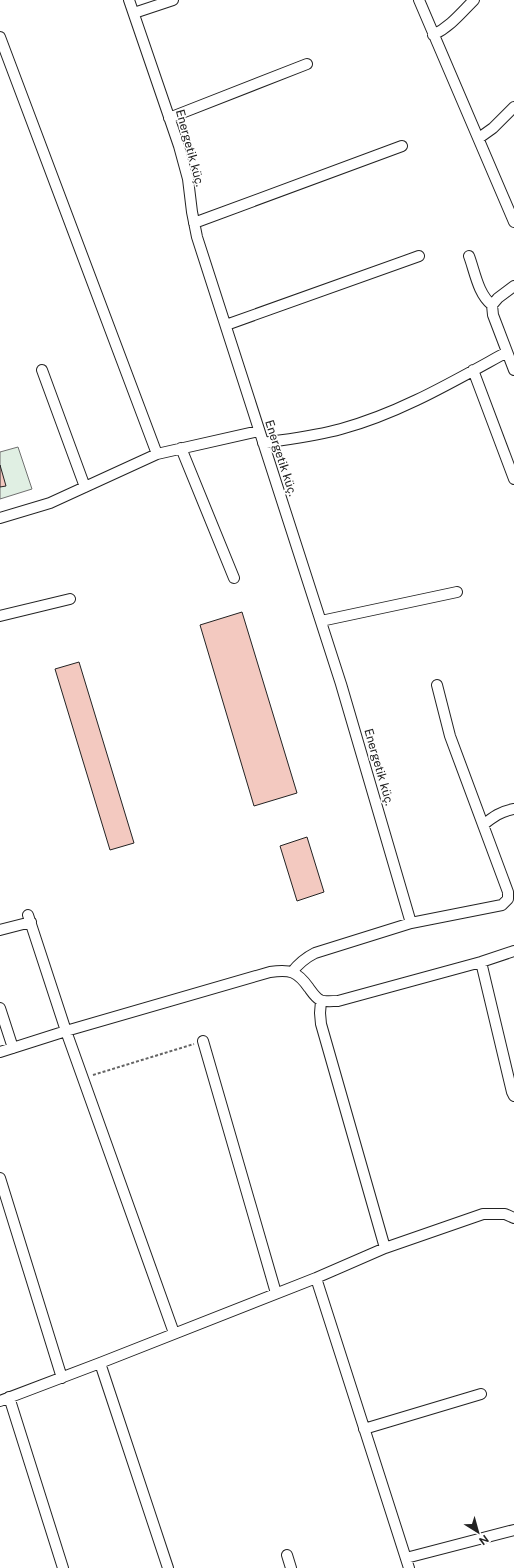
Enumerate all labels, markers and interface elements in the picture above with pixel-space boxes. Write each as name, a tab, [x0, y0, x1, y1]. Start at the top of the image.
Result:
street label: Energetik küç.	[173, 108, 207, 188]
street label: Energetik küç.	[262, 418, 300, 498]
street label: Energetik küç.	[361, 727, 397, 807]
north arrow	[458, 1512, 498, 1552]
text: N	[477, 1533, 491, 1547]

